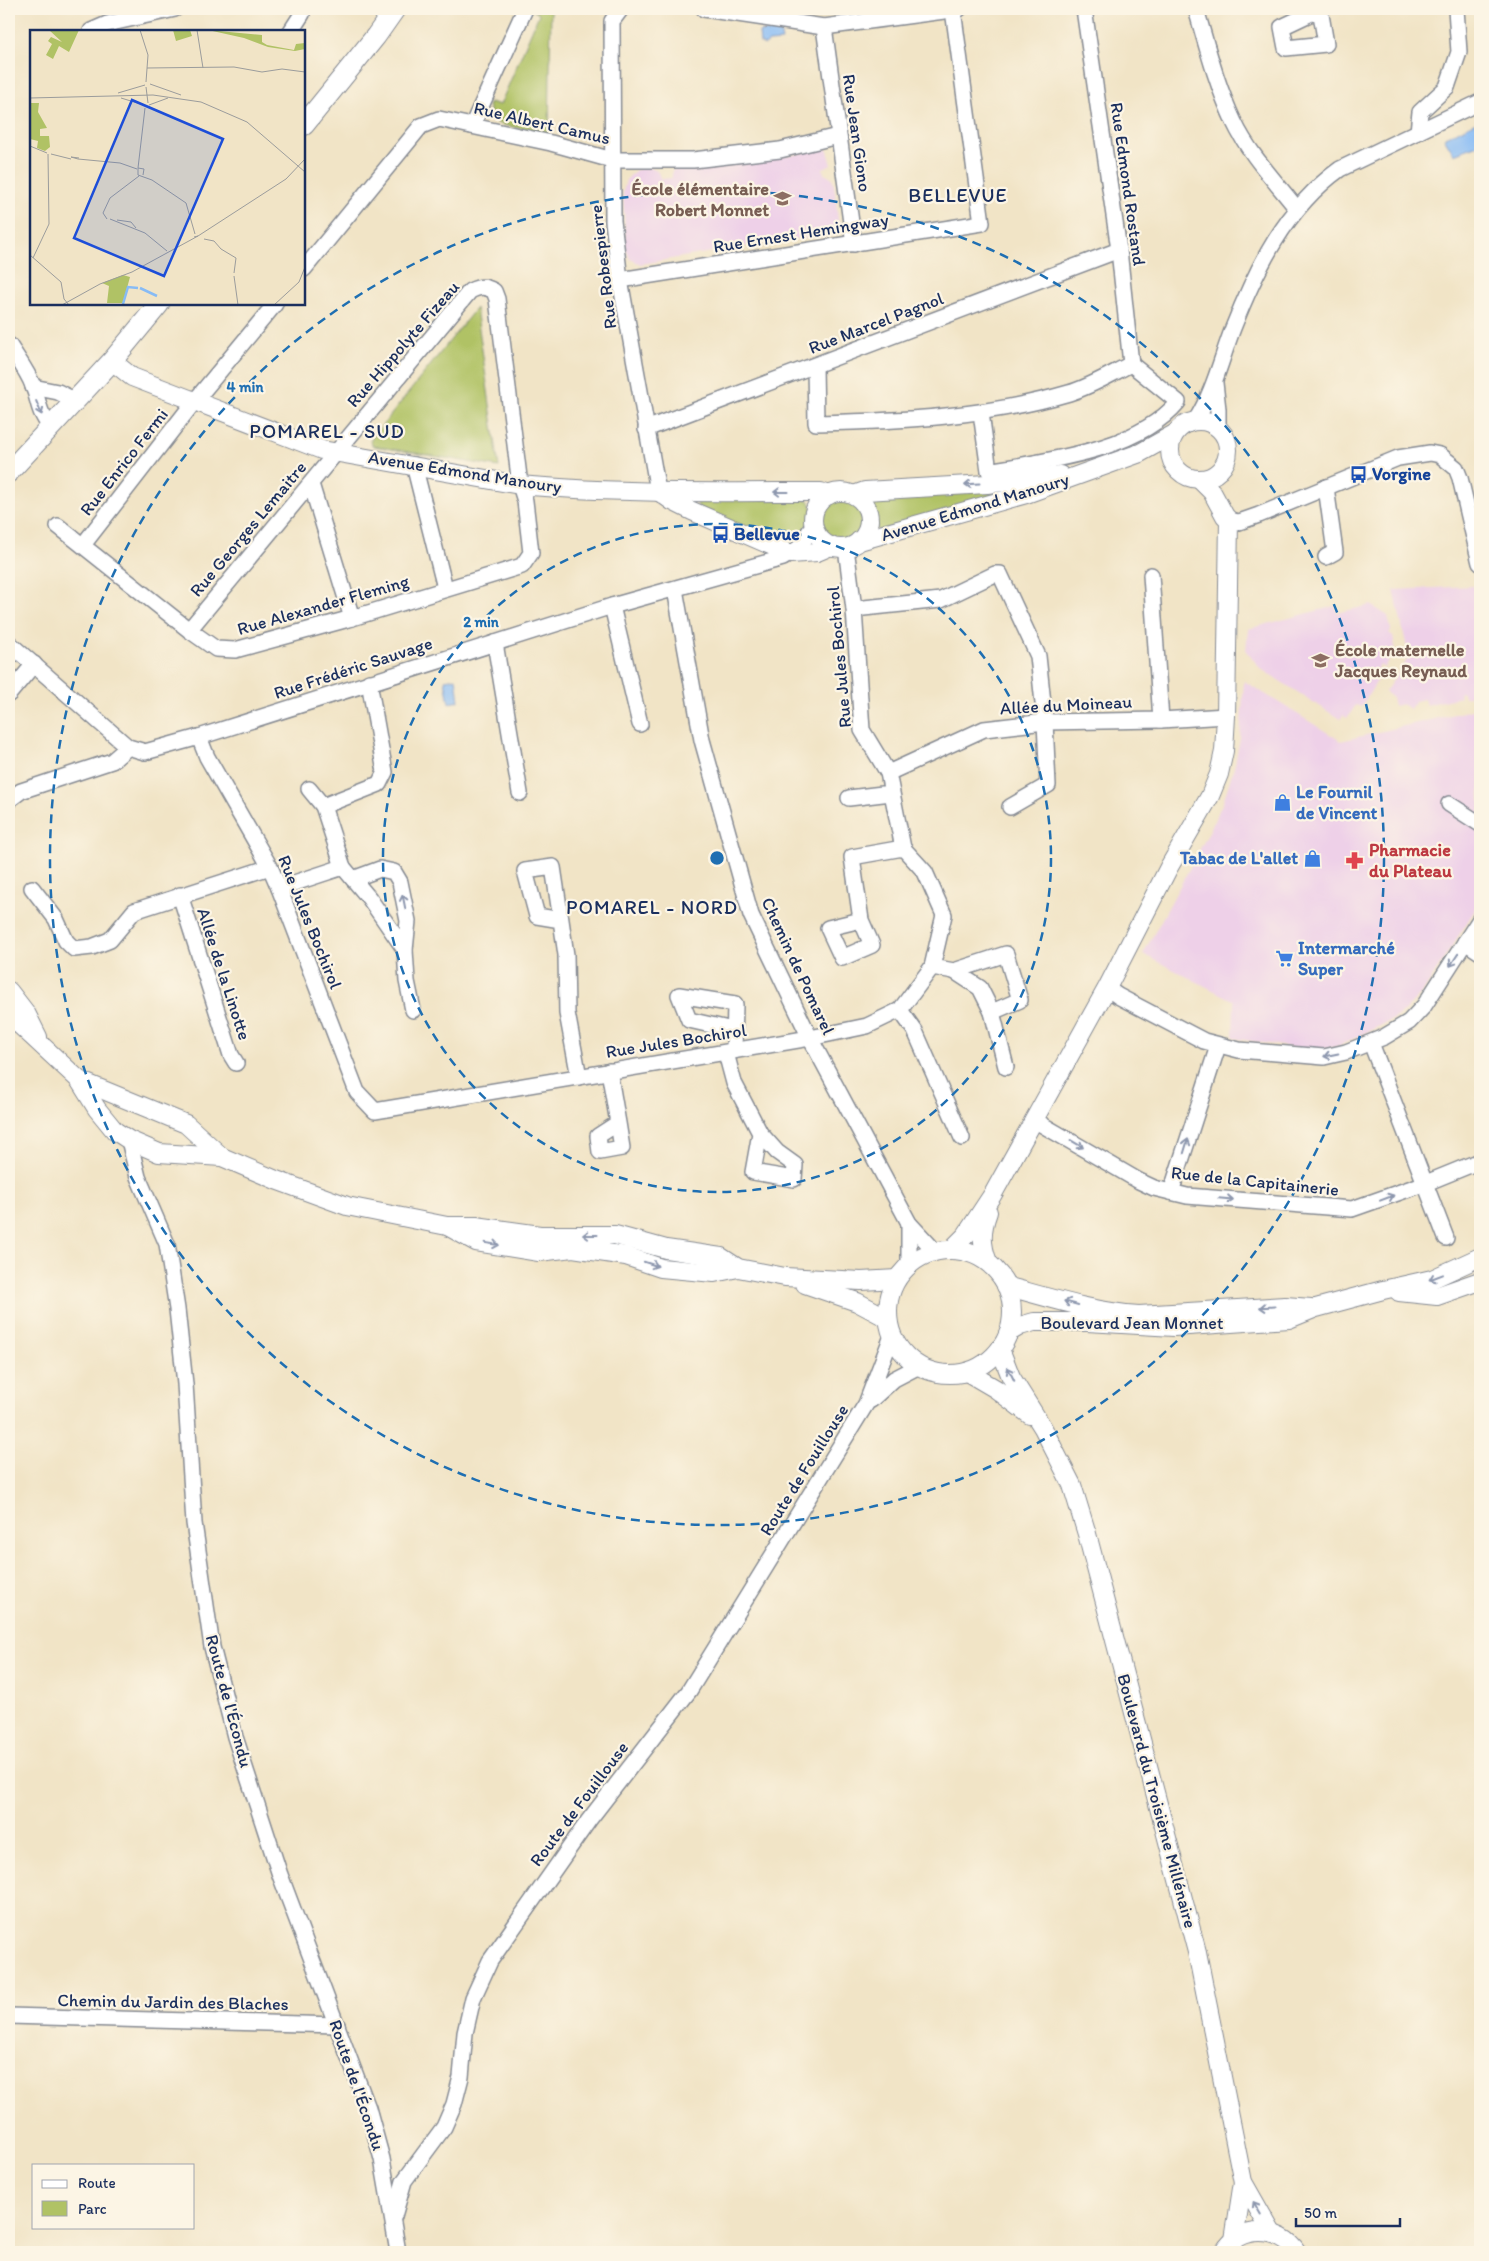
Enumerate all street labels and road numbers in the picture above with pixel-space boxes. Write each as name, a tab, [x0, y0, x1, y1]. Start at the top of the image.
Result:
street label: Rue Jean Giono	[838, 73, 876, 193]
street label: Rue Albert Camus	[472, 97, 612, 149]
street label: Rue Edmond Rostand	[1106, 101, 1150, 267]
street label: Rue Robespierre	[584, 204, 622, 330]
street label: Rue Ernest Hemingway	[712, 208, 891, 258]
street label: Rue Hippolyte Fizeau	[342, 276, 464, 412]
street label: Rue Marcel Pagnol	[806, 287, 946, 359]
street label: Rue Enrico Fermi	[75, 404, 173, 520]
street label: Avenue Edmond Manoury	[367, 446, 564, 498]
street label: Rue Georges Lemaitre	[185, 457, 311, 601]
street label: Avenue Edmond Manoury	[878, 468, 1072, 546]
street label: Rue Alexander Fleming	[235, 570, 412, 640]
street label: Rue Jules Bochirol	[822, 585, 856, 729]
street label: Rue Frédéric Sauvage	[271, 632, 435, 704]
street label: Allée du Moineau	[999, 691, 1133, 719]
street label: Rue Jules Bochirol	[273, 852, 347, 992]
street label: Chemin de Pomarel	[757, 894, 839, 1038]
street label: Allée de la Linotte	[192, 905, 256, 1043]
street label: Rue Jules Bochirol	[604, 1019, 748, 1063]
street label: Rue de la Capitainerie	[1170, 1161, 1340, 1201]
street label: Boulevard Jean Monnet	[1040, 1312, 1224, 1334]
street label: Route de Fouillouse	[755, 1400, 853, 1540]
street label: Route de l'Écondu	[201, 1632, 257, 1770]
street label: Boulevard du Troisième Millénaire	[1112, 1671, 1202, 1931]
street label: Route de Fouillouse	[525, 1737, 633, 1871]
street label: Chemin du Jardin des Blaches	[57, 1989, 289, 2015]
street label: Route de l'Écondu	[324, 2017, 390, 2153]

